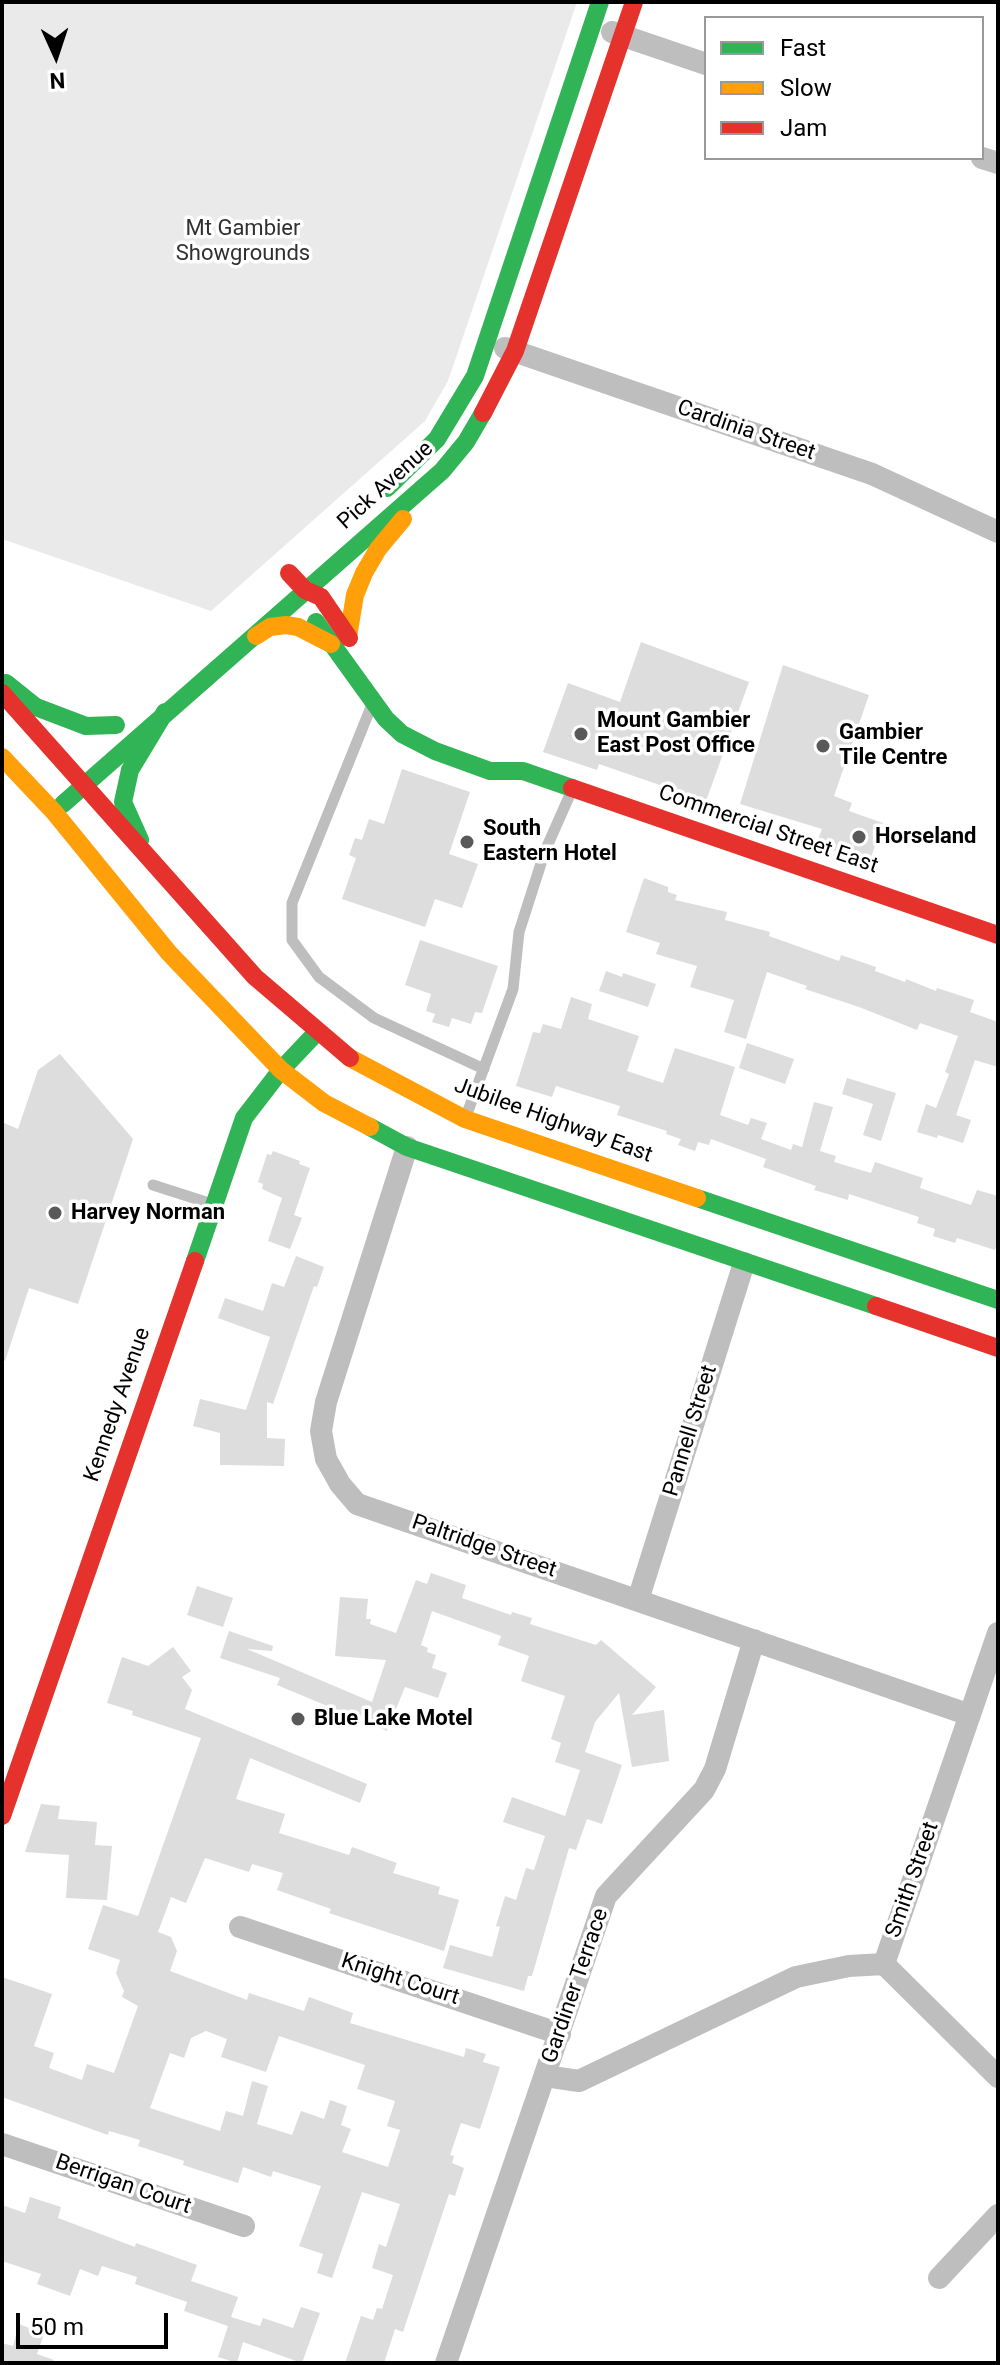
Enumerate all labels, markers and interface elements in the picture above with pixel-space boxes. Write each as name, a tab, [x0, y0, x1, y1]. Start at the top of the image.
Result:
north arrow	[16, 16, 96, 96]
legend	[704, 16, 984, 160]
text: Fast	[780, 34, 826, 62]
text: N	[49, 68, 66, 93]
text: Slow	[780, 74, 832, 102]
text: Jam	[780, 114, 827, 142]
park label: Mt Gambier Showgrounds	[176, 216, 310, 268]
street label: Cardinia Street	[674, 395, 818, 467]
street label: Pick Avenue	[333, 436, 439, 536]
place label: Mount Gambier East Post Office	[597, 708, 755, 760]
place label: Gambier Tile Centre	[839, 720, 947, 772]
marker: Mount Gambier East Post Office	[572, 725, 590, 743]
marker: Gambier Tile Centre	[814, 737, 832, 755]
street label: Commercial Street East	[655, 780, 881, 880]
place label: South Eastern Hotel	[483, 816, 617, 868]
place label: Horseland	[875, 824, 977, 850]
marker: Horseland	[850, 828, 868, 846]
marker: South Eastern Hotel	[458, 833, 476, 851]
street label: Jubilee Highway East	[450, 1073, 656, 1169]
place label: Harvey Norman	[71, 1200, 225, 1226]
marker: Harvey Norman	[46, 1204, 64, 1222]
street label: Kennedy Avenue	[79, 1324, 157, 1486]
street label: Pannell Street	[659, 1362, 723, 1500]
street label: Paltridge Street	[408, 1510, 560, 1584]
place label: Blue Lake Motel	[314, 1706, 473, 1732]
marker: Blue Lake Motel	[289, 1710, 307, 1728]
street label: Smith Street	[881, 1819, 945, 1941]
street label: Gardiner Terrace	[537, 1905, 615, 2067]
street label: Knight Court	[338, 1949, 462, 2011]
street label: Berrigan Court	[52, 2149, 194, 2221]
scale bar	[20, 2297, 172, 2347]
text: 50 m	[30, 2313, 84, 2341]

